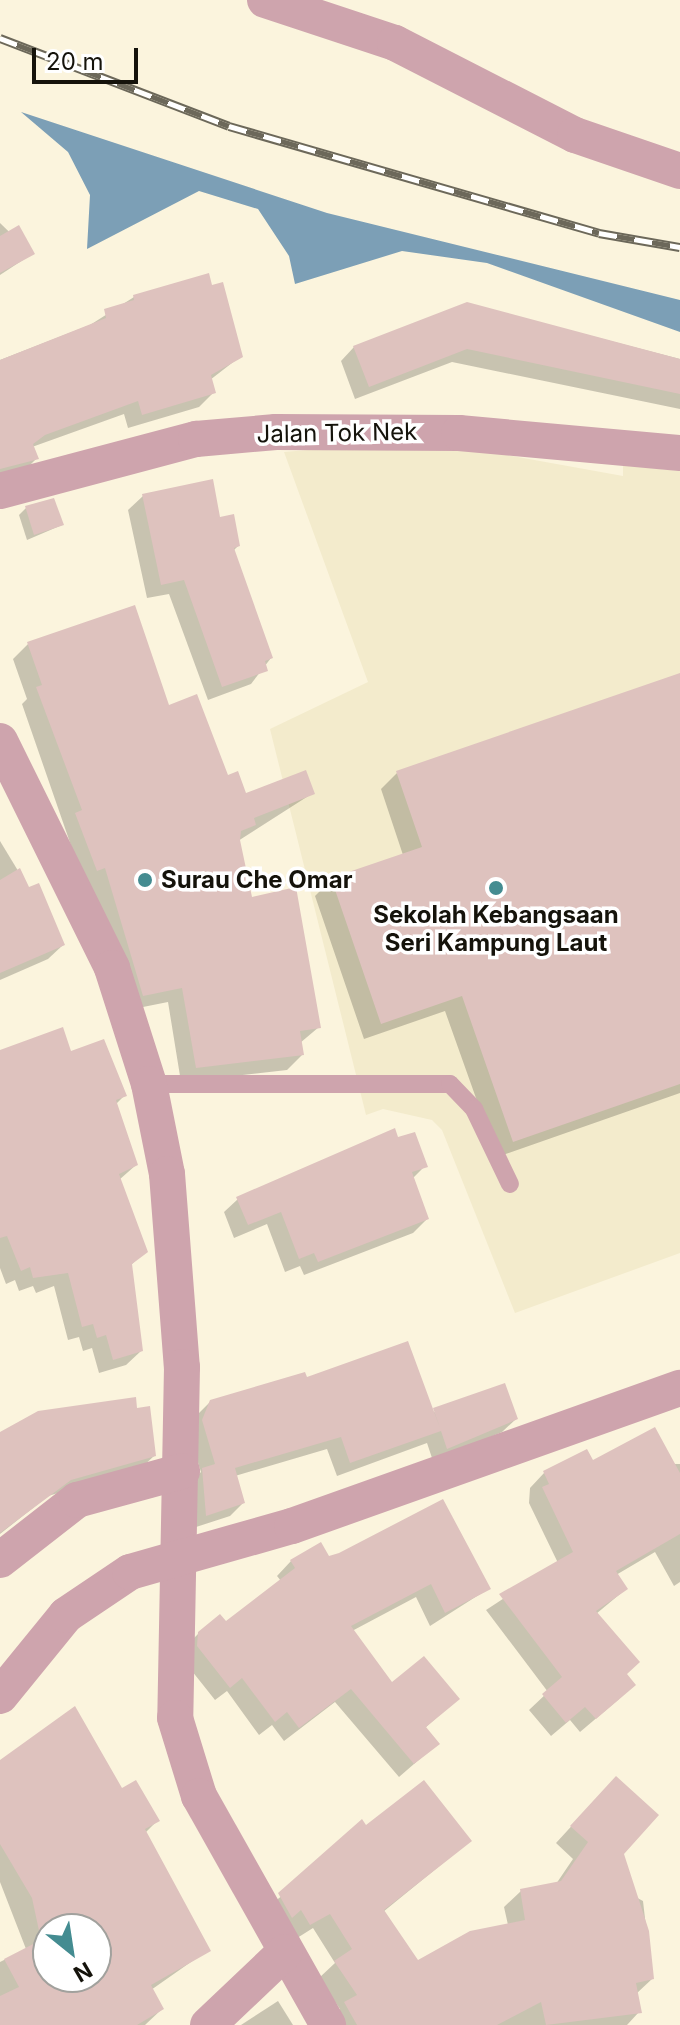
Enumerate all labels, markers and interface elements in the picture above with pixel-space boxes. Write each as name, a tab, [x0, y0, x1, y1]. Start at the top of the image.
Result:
scale bar	[36, 32, 142, 82]
text: 20 m	[46, 47, 104, 76]
street label: Jalan Tok Nek	[256, 417, 418, 449]
place label: Surau Che Omar	[161, 866, 352, 894]
marker: Surau Che Omar	[136, 871, 154, 889]
marker: Sekolah Kebangsaan Seri Kampung Laut	[487, 879, 505, 897]
place label: Sekolah Kebangsaan Seri Kampung Laut	[373, 901, 619, 957]
north arrow	[32, 1913, 112, 1993]
text: N	[69, 1957, 97, 1988]

